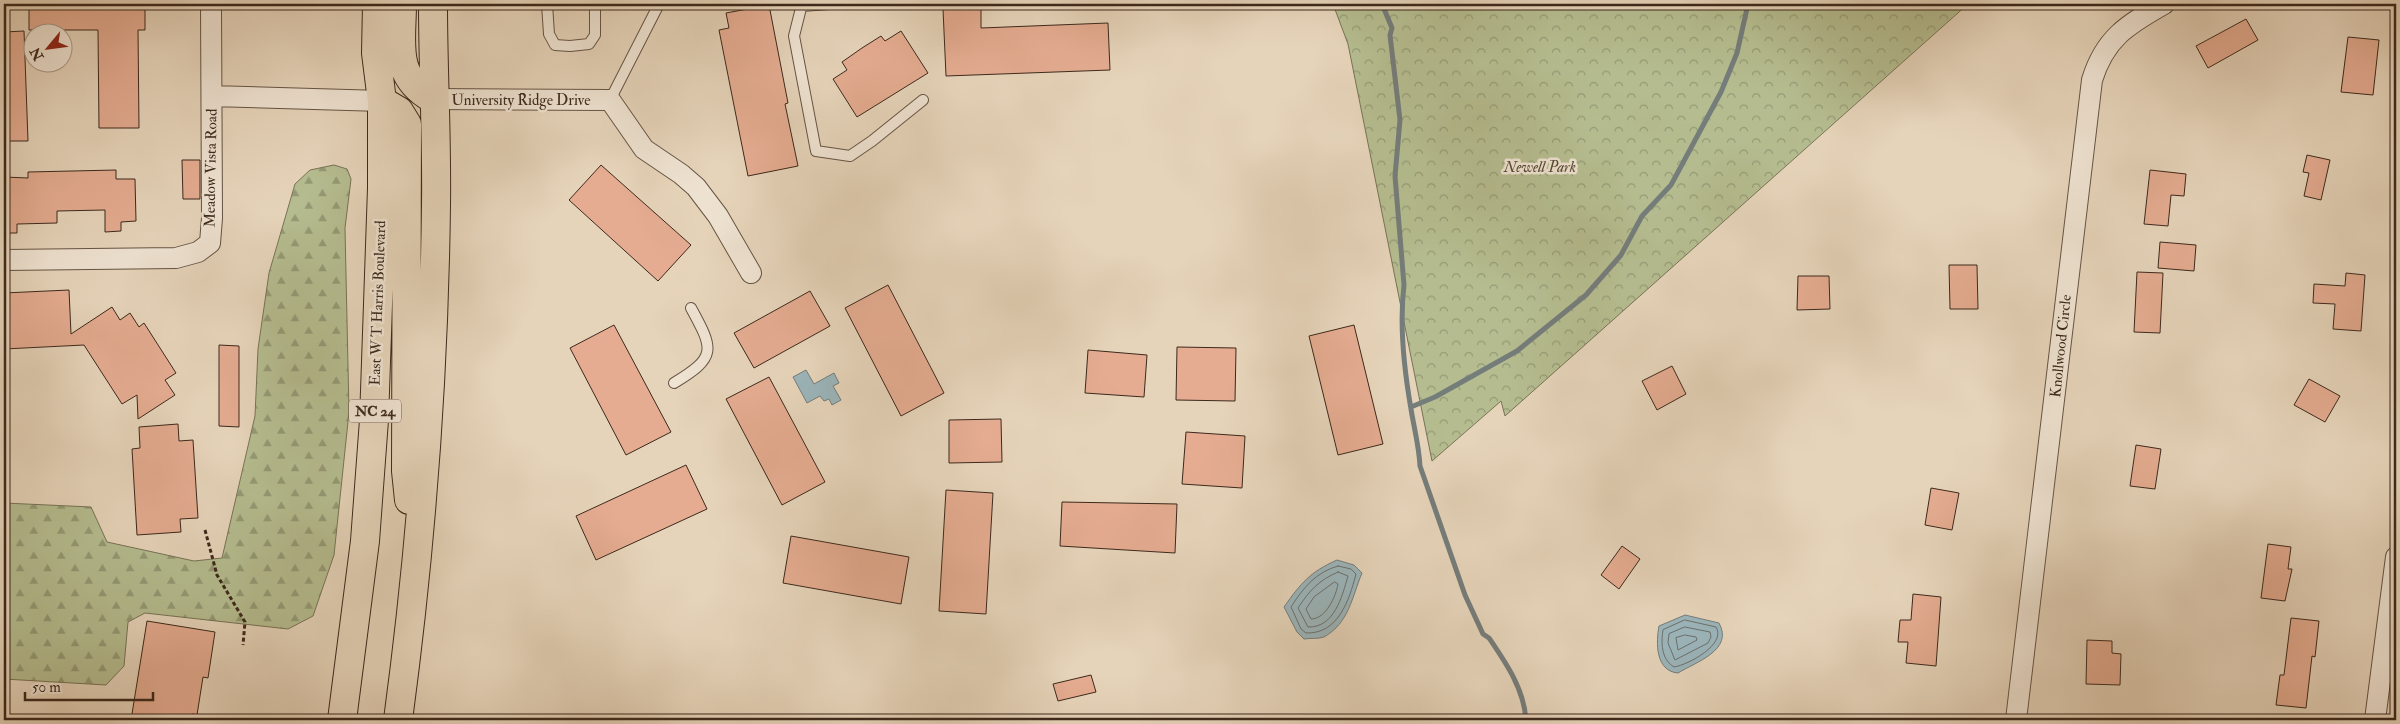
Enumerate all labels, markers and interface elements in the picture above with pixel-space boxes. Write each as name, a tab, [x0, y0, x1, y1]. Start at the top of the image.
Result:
north arrow	[22, 22, 72, 72]
text: N	[26, 44, 48, 65]
street label: University Ridge Drive	[452, 91, 590, 110]
street label: Meadow Vista Road	[200, 108, 222, 228]
park label: Newell Park	[1503, 158, 1576, 177]
street label: East W T Harris Boulevard	[366, 220, 390, 386]
street label: Knollwood Circle	[2046, 294, 2076, 398]
road number: NC 24	[349, 400, 401, 422]
scale bar	[25, 669, 152, 701]
text: 50 m	[32, 678, 61, 697]

